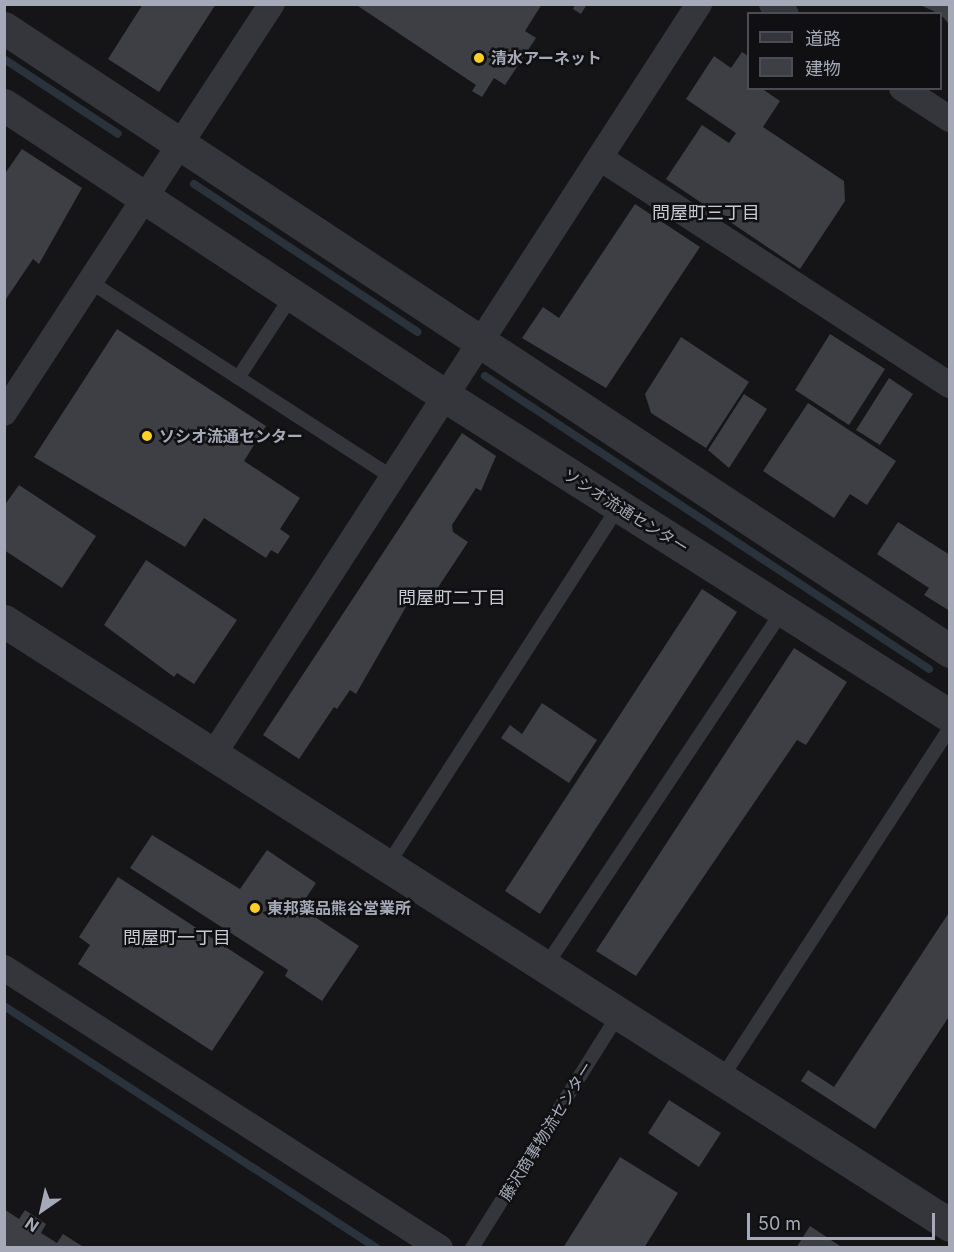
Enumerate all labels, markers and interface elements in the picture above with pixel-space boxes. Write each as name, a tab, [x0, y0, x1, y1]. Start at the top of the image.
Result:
legend	[747, 12, 942, 90]
text: 道路	[805, 28, 841, 49]
place label: 清水アーネット	[491, 48, 602, 68]
marker: 清水アーネット	[472, 51, 486, 65]
text: 建物	[805, 58, 841, 79]
district label: 問屋町三丁目	[652, 202, 760, 224]
place label: ソシオ流通センター	[159, 426, 303, 446]
marker: ソシオ流通センター	[140, 429, 154, 443]
street label: ソシオ流通センター	[560, 465, 692, 557]
district label: 問屋町二丁目	[398, 587, 506, 609]
place label: 東邦薬品熊谷営業所	[267, 898, 411, 918]
marker: 東邦薬品熊谷営業所	[248, 901, 262, 915]
district label: 問屋町一丁目	[123, 927, 231, 949]
street label: 藤沢商事物流センター	[495, 1058, 597, 1204]
north arrow	[12, 1180, 72, 1240]
scale bar	[750, 1201, 938, 1239]
text: N	[21, 1213, 43, 1237]
text: 50 m	[758, 1213, 801, 1234]

